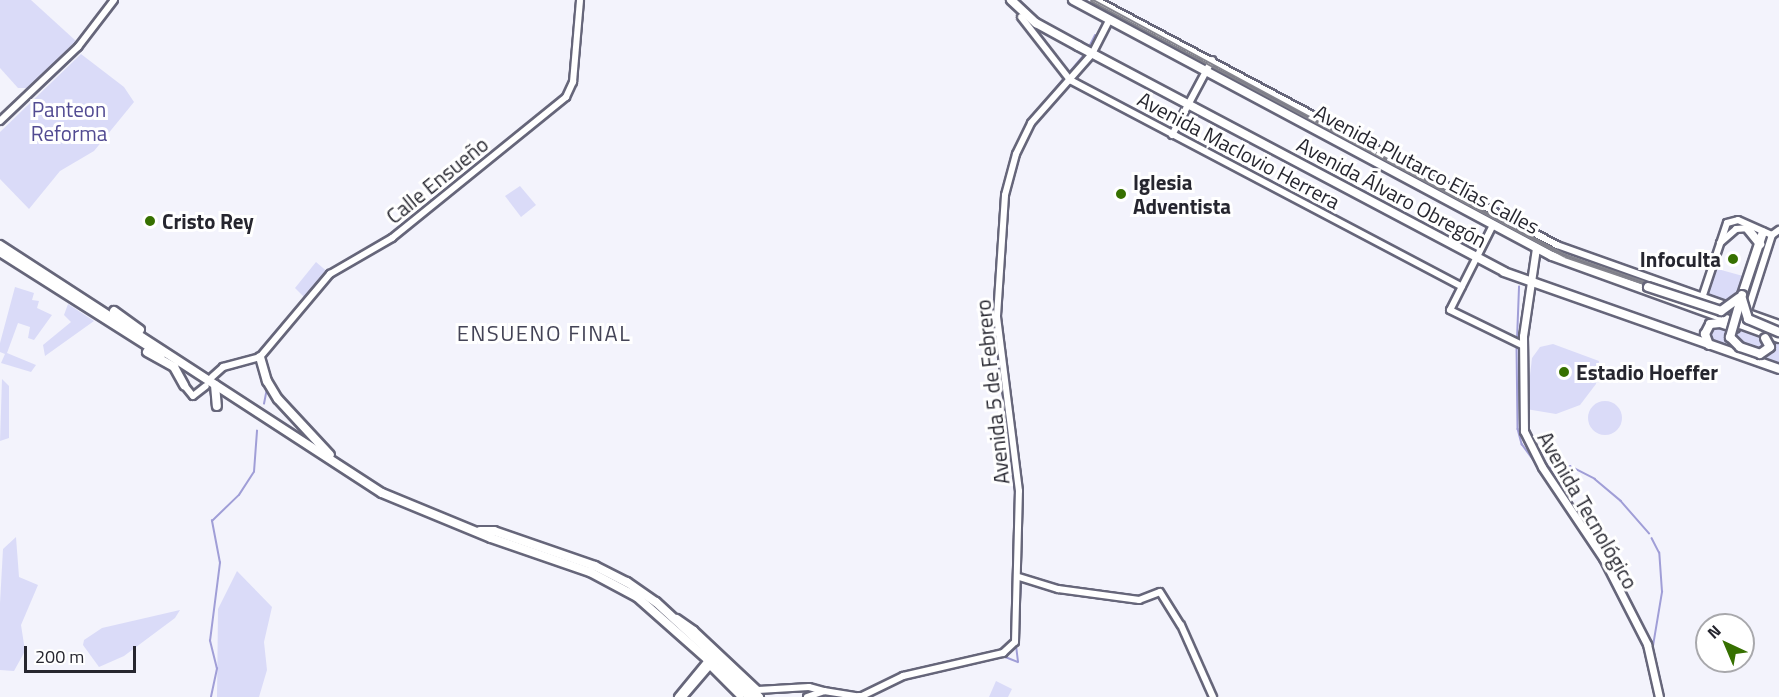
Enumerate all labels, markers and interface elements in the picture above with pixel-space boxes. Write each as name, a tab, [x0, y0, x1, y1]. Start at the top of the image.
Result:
street label: Avenida Maclovio Herrera	[1133, 86, 1345, 214]
park label: Panteon Reforma	[31, 96, 107, 146]
street label: Avenida Plutarco Elías Calles	[1310, 99, 1544, 239]
street label: Calle Ensueño	[381, 131, 493, 229]
street label: Avenida Álvaro Obregón	[1293, 131, 1491, 253]
place label: Iglesia Adventista	[1133, 169, 1231, 219]
marker: Iglesia Adventista	[1114, 187, 1128, 201]
place label: Cristo Rey	[162, 208, 254, 234]
marker: Cristo Rey	[143, 214, 157, 228]
place label: Infoculta	[1640, 246, 1721, 272]
marker: Infoculta	[1726, 252, 1740, 266]
street label: Avenida 5 de Febrero	[970, 298, 1014, 486]
district label: ENSUENO FINAL	[457, 321, 631, 347]
place label: Estadio Hoeffer	[1576, 359, 1718, 385]
marker: Estadio Hoeffer	[1557, 365, 1571, 379]
street label: Avenida Tecnológico	[1533, 427, 1643, 593]
north arrow	[1695, 613, 1755, 673]
text: N	[1702, 619, 1726, 644]
scale bar	[27, 634, 140, 672]
text: 200 m	[35, 643, 84, 670]

